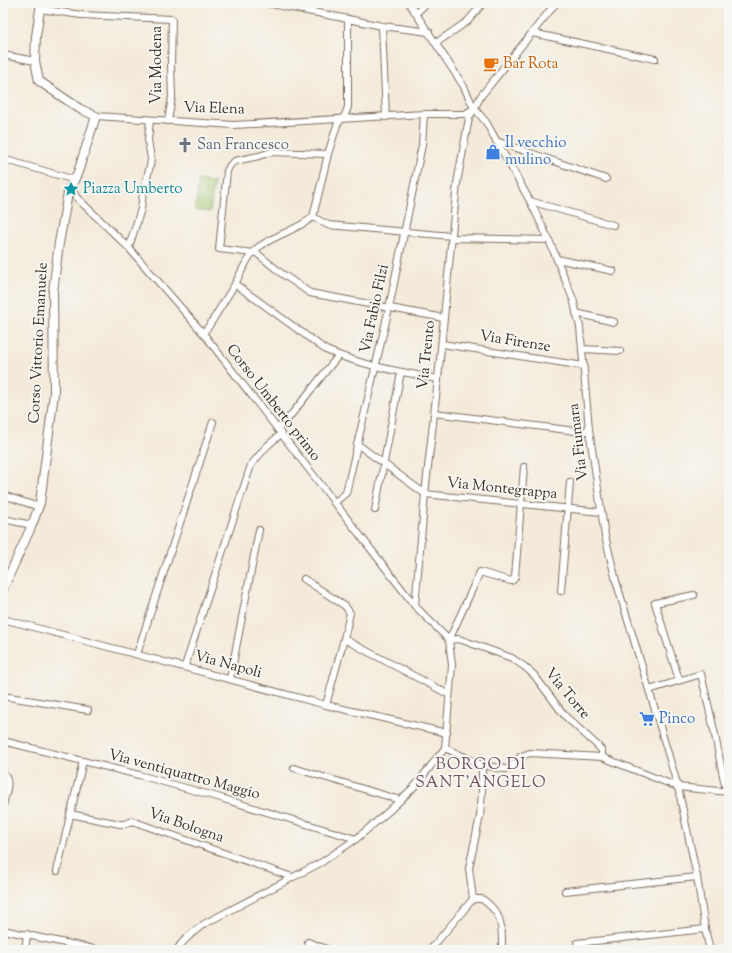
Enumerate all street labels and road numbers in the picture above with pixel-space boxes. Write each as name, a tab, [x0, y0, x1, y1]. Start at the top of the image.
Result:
street label: Via Modena	[147, 26, 168, 104]
street label: Via Elena	[183, 97, 245, 121]
street label: Corso Vittorio Emanuele	[24, 262, 54, 424]
street label: Via Fabio Filzi	[355, 262, 395, 356]
street label: Via Trento	[413, 319, 441, 391]
street label: Via Firenze	[478, 326, 552, 358]
street label: Corso Umberto primo	[221, 340, 325, 466]
street label: Via Fiumara	[564, 402, 594, 482]
street label: Via Montegrappa	[446, 473, 559, 505]
street label: Via Napoli	[192, 646, 264, 684]
street label: Via Torre	[539, 664, 595, 724]
street label: Via ventiquattro Maggio	[106, 745, 262, 805]
street label: Via Bologna	[145, 803, 227, 849]

